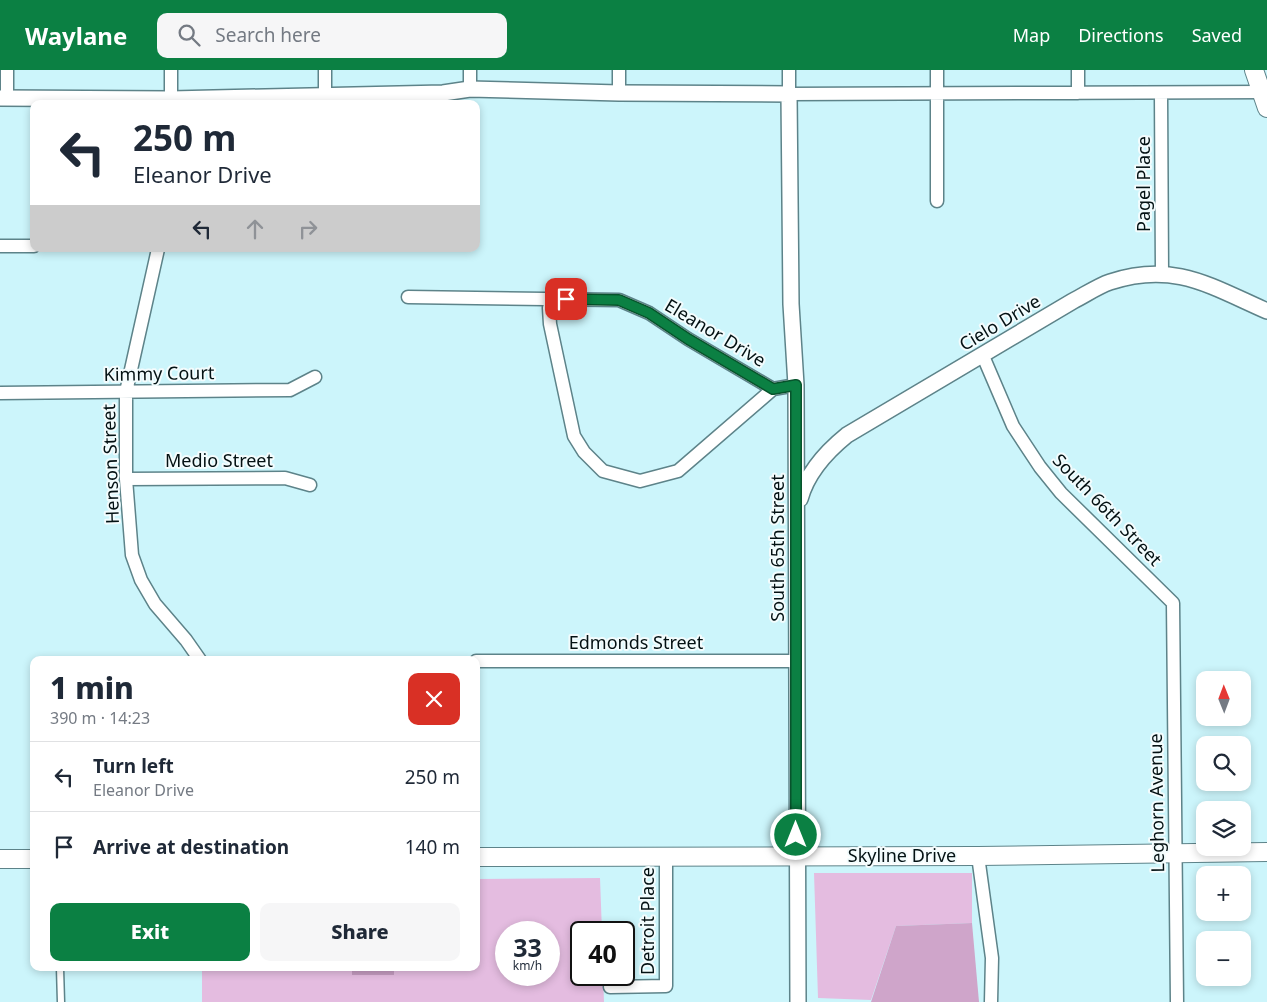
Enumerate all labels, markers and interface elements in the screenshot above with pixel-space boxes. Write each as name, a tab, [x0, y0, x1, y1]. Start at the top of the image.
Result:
search box	[157, 13, 507, 58]
text: Waylane	[25, 19, 127, 52]
icon: search	[175, 21, 203, 49]
text: Search here	[215, 22, 321, 48]
text: Map	[1013, 23, 1050, 47]
text: Directions	[1078, 23, 1164, 47]
text: Saved	[1192, 23, 1242, 47]
text: 250 m	[133, 114, 236, 161]
icon: left	[50, 120, 115, 185]
street label: Pagel Place	[1131, 136, 1155, 232]
text: Eleanor Drive	[133, 159, 272, 189]
icon: left	[188, 215, 216, 243]
icon: ahead	[241, 215, 269, 243]
icon: right	[294, 215, 322, 243]
pin	[545, 278, 587, 320]
icon: arrive	[552, 285, 580, 313]
street label: Cielo Drive	[954, 288, 1045, 356]
street label: Eleanor Drive	[661, 293, 770, 372]
street label: Kimmy Court	[103, 360, 215, 386]
street label: Henson Street	[96, 403, 124, 525]
street label: Medio Street	[165, 448, 274, 472]
street label: South 66th Street	[1048, 448, 1168, 571]
street label: South 65th Street	[765, 474, 789, 622]
street label: Edmonds Street	[569, 630, 704, 654]
text: 1 min	[50, 667, 134, 708]
north arrow	[1196, 671, 1251, 726]
map controls	[1196, 671, 1251, 986]
button: close	[408, 673, 460, 725]
text: 390 m · 14:23	[50, 707, 150, 729]
street label: Leghorn Avenue	[1143, 733, 1169, 873]
button: search	[1196, 736, 1251, 791]
text: Turn left	[93, 753, 174, 779]
icon: left	[50, 763, 78, 791]
text: 250 m	[405, 764, 460, 790]
text: Eleanor Drive	[93, 779, 194, 801]
button: layers	[1196, 801, 1251, 856]
position arrow	[769, 808, 821, 860]
icon: arrive	[50, 833, 78, 861]
text: Arrive at destination	[93, 834, 289, 860]
text: 140 m	[405, 834, 460, 860]
street label: Skyline Drive	[848, 843, 956, 867]
button: +	[1196, 866, 1251, 921]
street label: Detroit Place	[635, 867, 659, 975]
button: Exit	[50, 903, 250, 961]
button: Share	[260, 903, 460, 961]
speed limit sign: 40	[570, 921, 635, 986]
text: 33	[513, 930, 542, 964]
button: −	[1196, 931, 1251, 986]
text: km/h	[513, 957, 542, 974]

